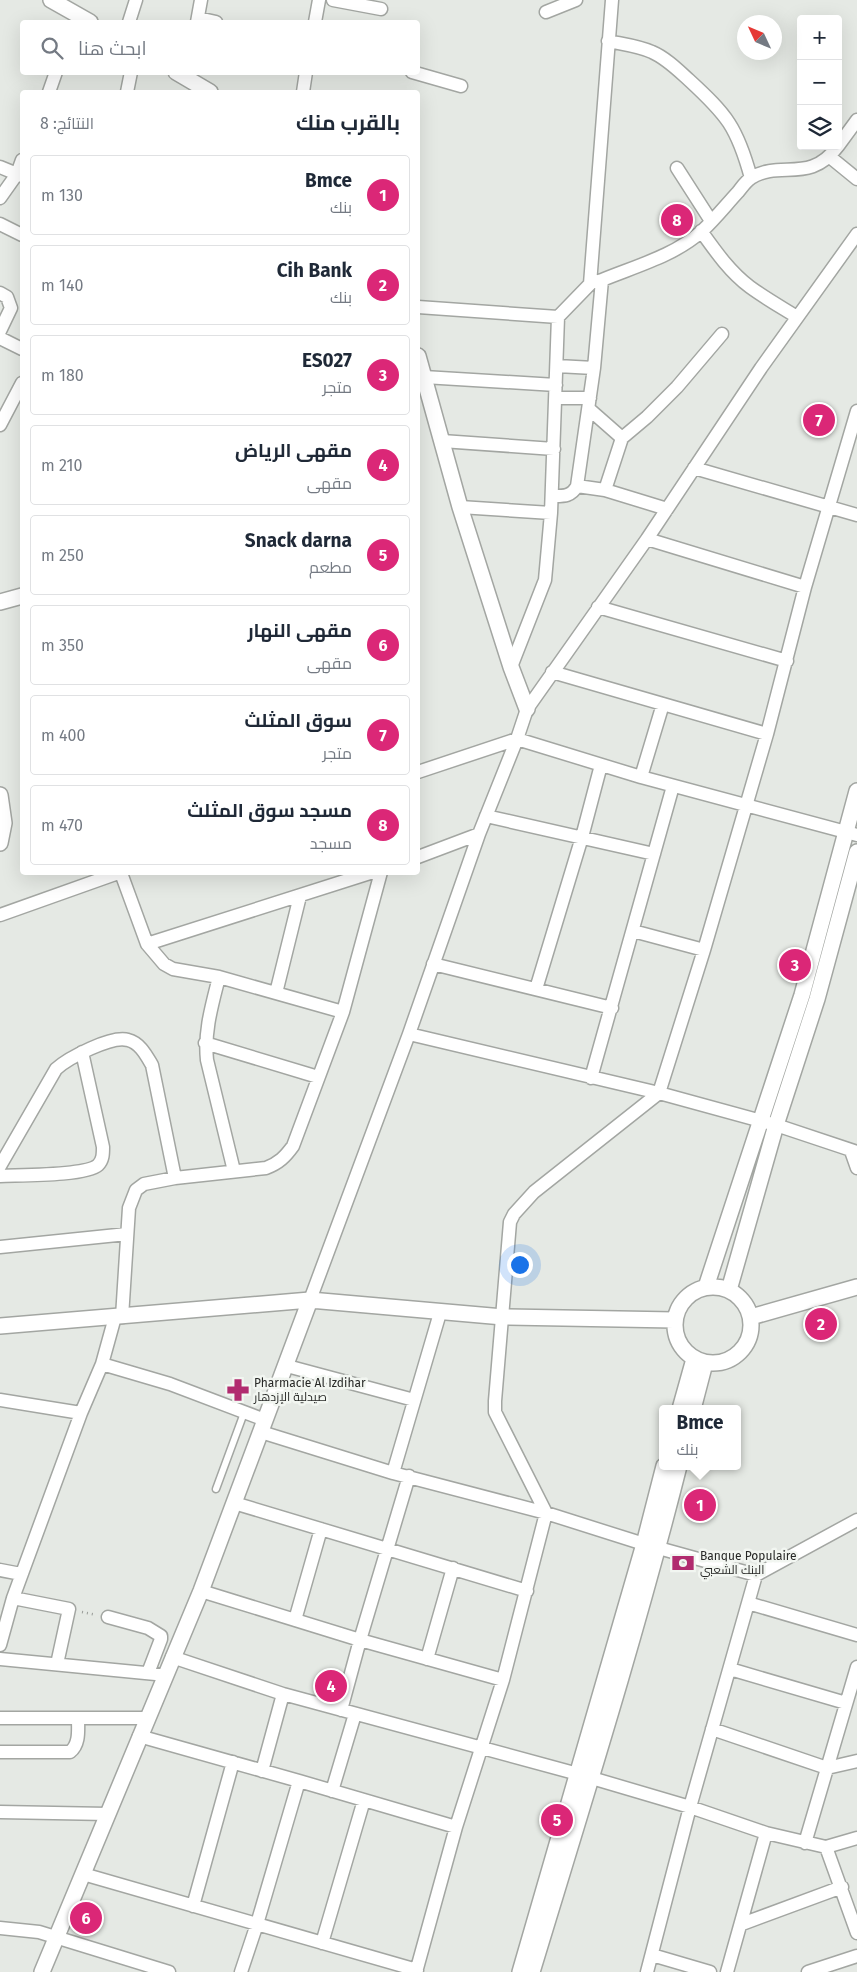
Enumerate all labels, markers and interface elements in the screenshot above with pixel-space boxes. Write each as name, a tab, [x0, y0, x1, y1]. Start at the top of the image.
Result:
north arrow	[737, 15, 782, 60]
map controls	[797, 15, 842, 150]
button: +	[797, 15, 842, 60]
search box	[20, 20, 420, 75]
icon: search	[38, 34, 66, 62]
text: ابحث هنا	[78, 37, 147, 60]
button: −	[797, 60, 842, 105]
button: layers	[797, 105, 842, 150]
text: بالقرب منك	[296, 110, 400, 136]
text: النتائج: 8	[40, 114, 94, 133]
text: Bmce	[305, 169, 352, 192]
text: 130 m	[41, 186, 83, 205]
text: 1	[379, 186, 387, 205]
text: بنك	[330, 198, 352, 217]
pin: 8	[661, 201, 693, 239]
text: Cih Bank	[277, 259, 352, 282]
text: 140 m	[41, 276, 83, 295]
text: 2	[379, 276, 387, 295]
text: بنك	[330, 288, 352, 307]
text: ES027	[302, 349, 352, 372]
text: 180 m	[41, 366, 84, 385]
text: 3	[379, 366, 387, 385]
text: متجر	[323, 378, 352, 397]
pin: 7	[803, 401, 835, 439]
text: مقهى الرياض	[235, 439, 352, 462]
text: 210 m	[41, 456, 82, 475]
text: 4	[378, 456, 388, 475]
text: مقهى	[307, 474, 352, 493]
text: Snack darna	[245, 529, 352, 552]
text: 250 m	[41, 546, 84, 565]
text: 5	[379, 546, 387, 565]
text: مطعم	[309, 558, 352, 577]
text: مقهى النهار	[247, 619, 352, 642]
text: 350 m	[41, 636, 84, 655]
text: 6	[378, 636, 388, 655]
text: مقهى	[307, 654, 352, 673]
text: سوق المثلث	[245, 709, 352, 732]
text: 400 m	[41, 726, 85, 745]
text: 7	[379, 726, 387, 745]
text: متجر	[323, 744, 352, 763]
text: مسجد سوق المثلث	[187, 799, 352, 822]
text: 470 m	[41, 816, 83, 835]
text: 8	[378, 816, 388, 835]
text: مسجد	[310, 834, 352, 853]
pin: 3	[779, 946, 811, 984]
your location	[507, 1252, 533, 1278]
pin: 2	[805, 1305, 837, 1343]
place label: Pharmacie Al Izdihar صيدلية الإزدهار	[253, 1376, 366, 1404]
pharmacy icon: Pharmacie Al Izdihar صيدلية الإزدهار	[225, 1377, 251, 1403]
popup	[659, 1405, 741, 1470]
text: Bmce	[677, 1411, 724, 1434]
text: بنك	[677, 1440, 699, 1459]
pin: 1	[684, 1486, 716, 1524]
place label: Banque Populaire البنك الشعبي	[700, 1549, 797, 1580]
bank icon: Banque Populaire البنك الشعبي	[670, 1550, 696, 1576]
pin: 4	[315, 1667, 347, 1705]
pin: 5	[541, 1801, 573, 1839]
pin: 6	[70, 1899, 102, 1937]

